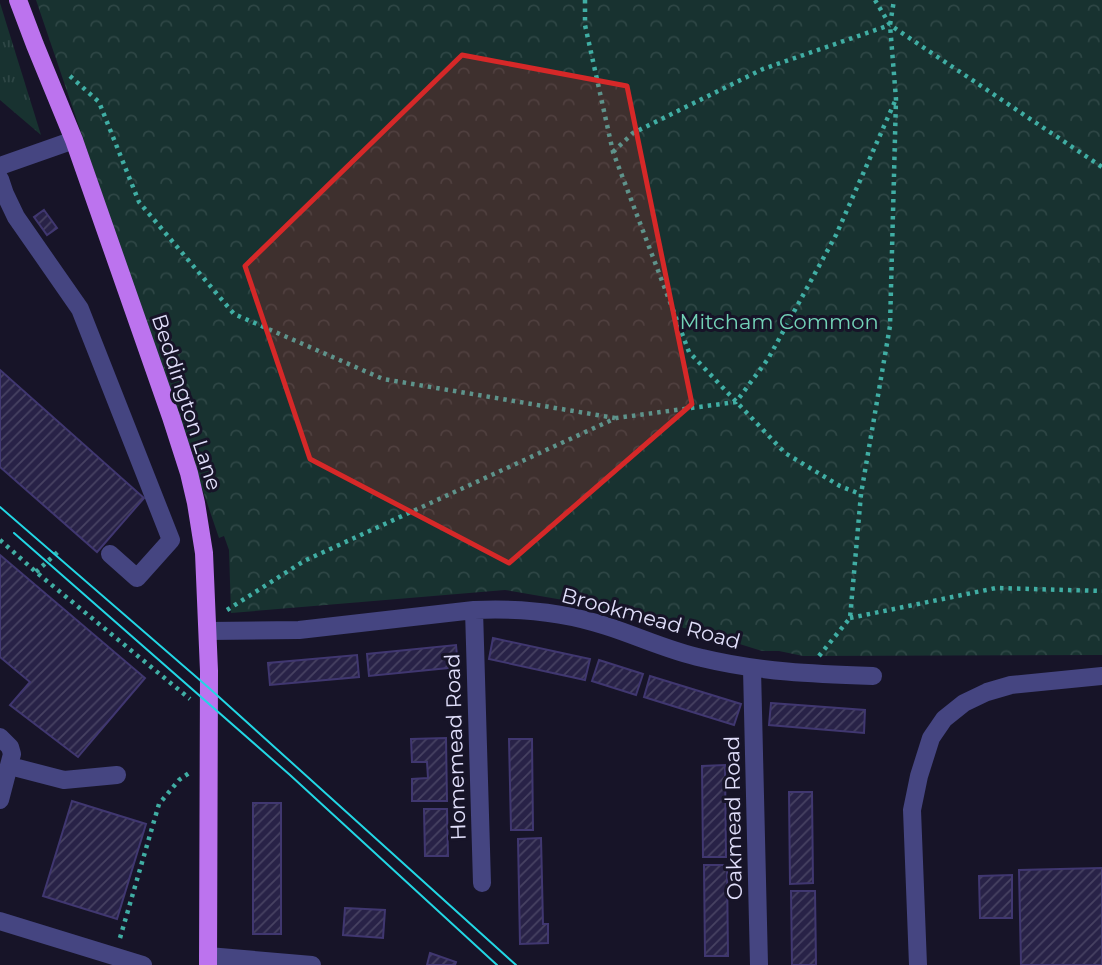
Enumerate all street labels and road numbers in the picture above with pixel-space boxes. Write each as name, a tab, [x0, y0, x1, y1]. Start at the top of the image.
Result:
street label: Beddington Lane	[147, 311, 227, 493]
street label: Brookmead Road	[559, 582, 743, 654]
street label: Homemead Road	[439, 653, 471, 841]
street label: Oakmead Road	[719, 736, 747, 900]

